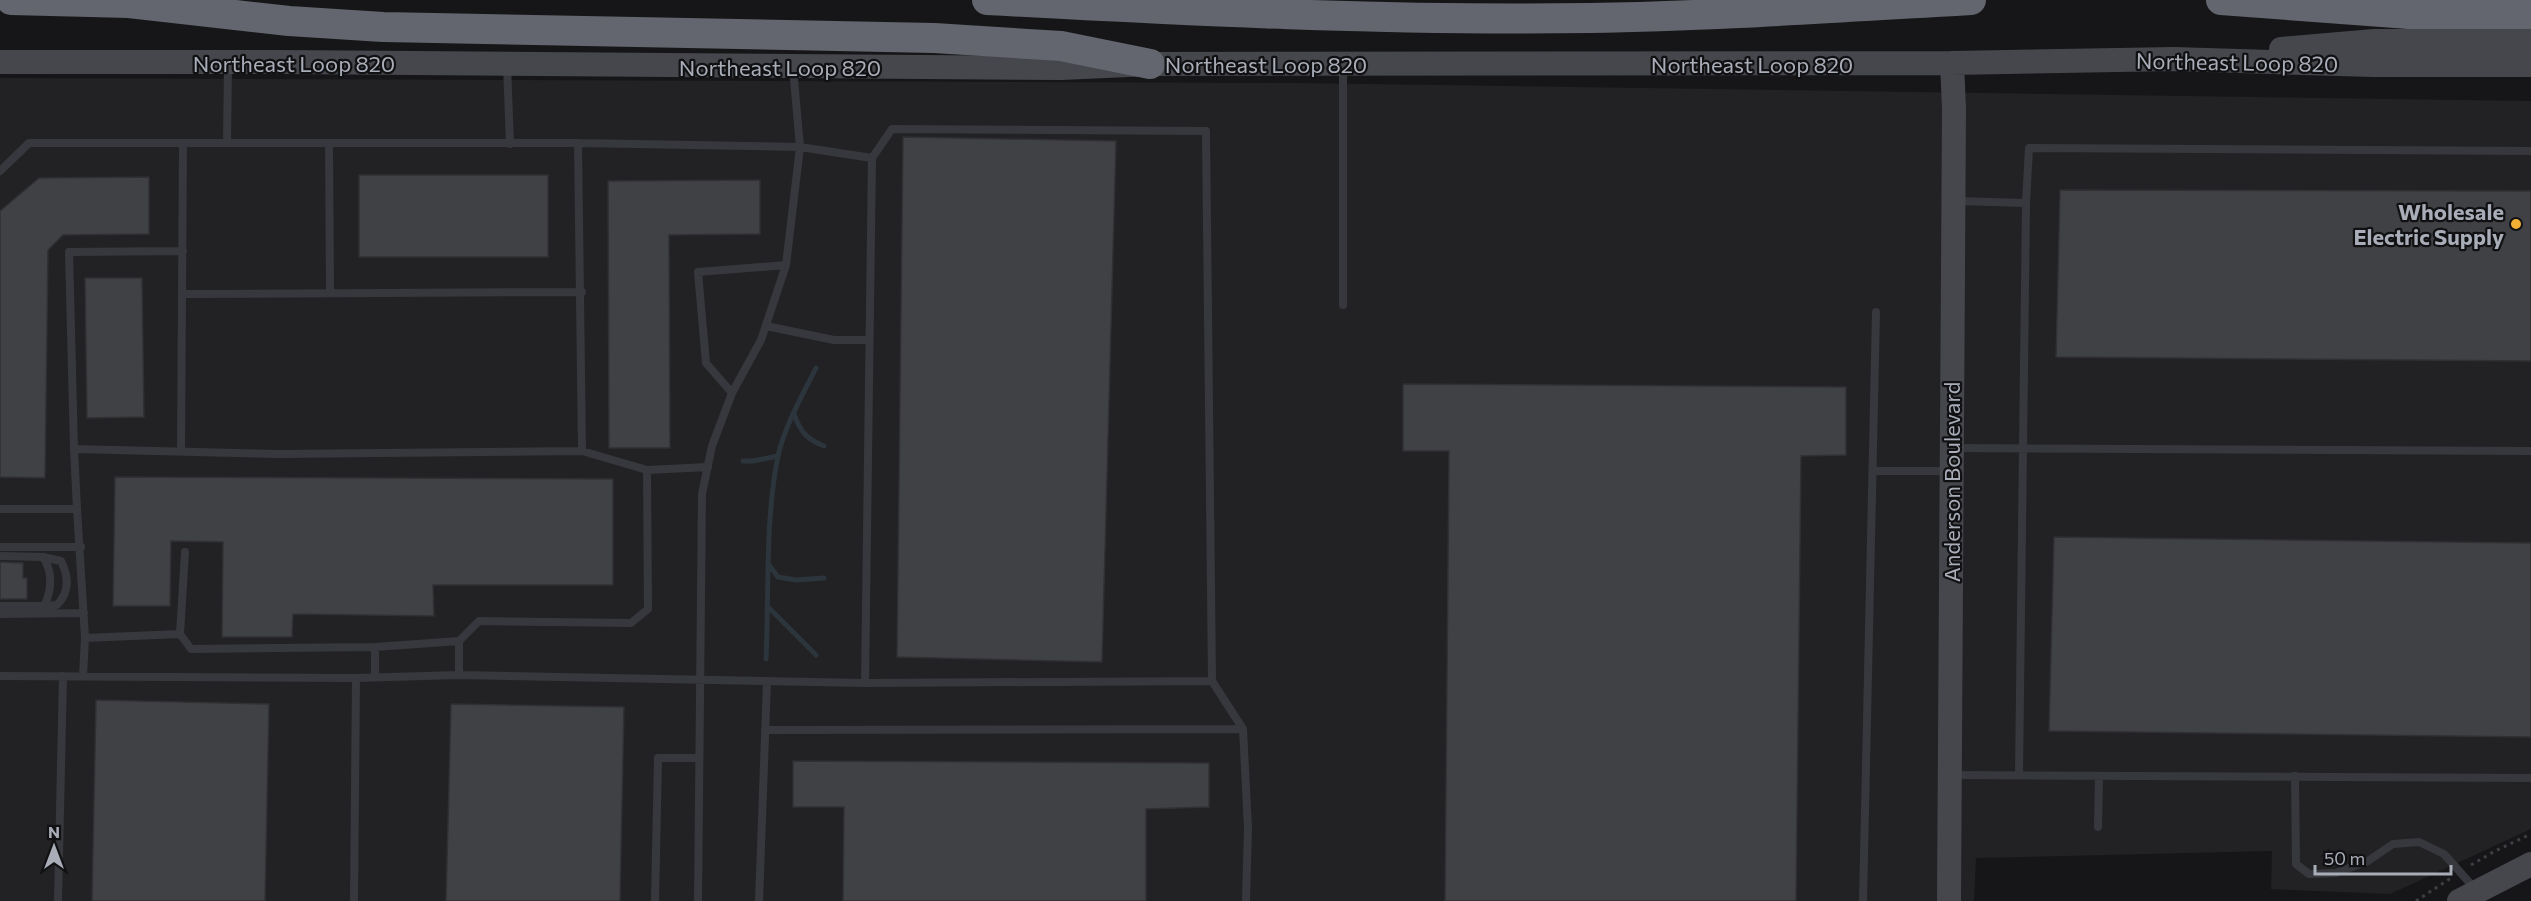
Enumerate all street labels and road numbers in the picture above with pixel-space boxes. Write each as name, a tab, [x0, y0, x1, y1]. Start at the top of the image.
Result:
street label: Northeast Loop 820	[2136, 47, 2338, 77]
street label: Northeast Loop 820	[193, 50, 395, 77]
street label: Northeast Loop 820	[1165, 51, 1367, 78]
street label: Northeast Loop 820	[1651, 51, 1853, 78]
street label: Northeast Loop 820	[679, 54, 881, 81]
street label: Anderson Boulevard	[1938, 382, 1965, 582]

